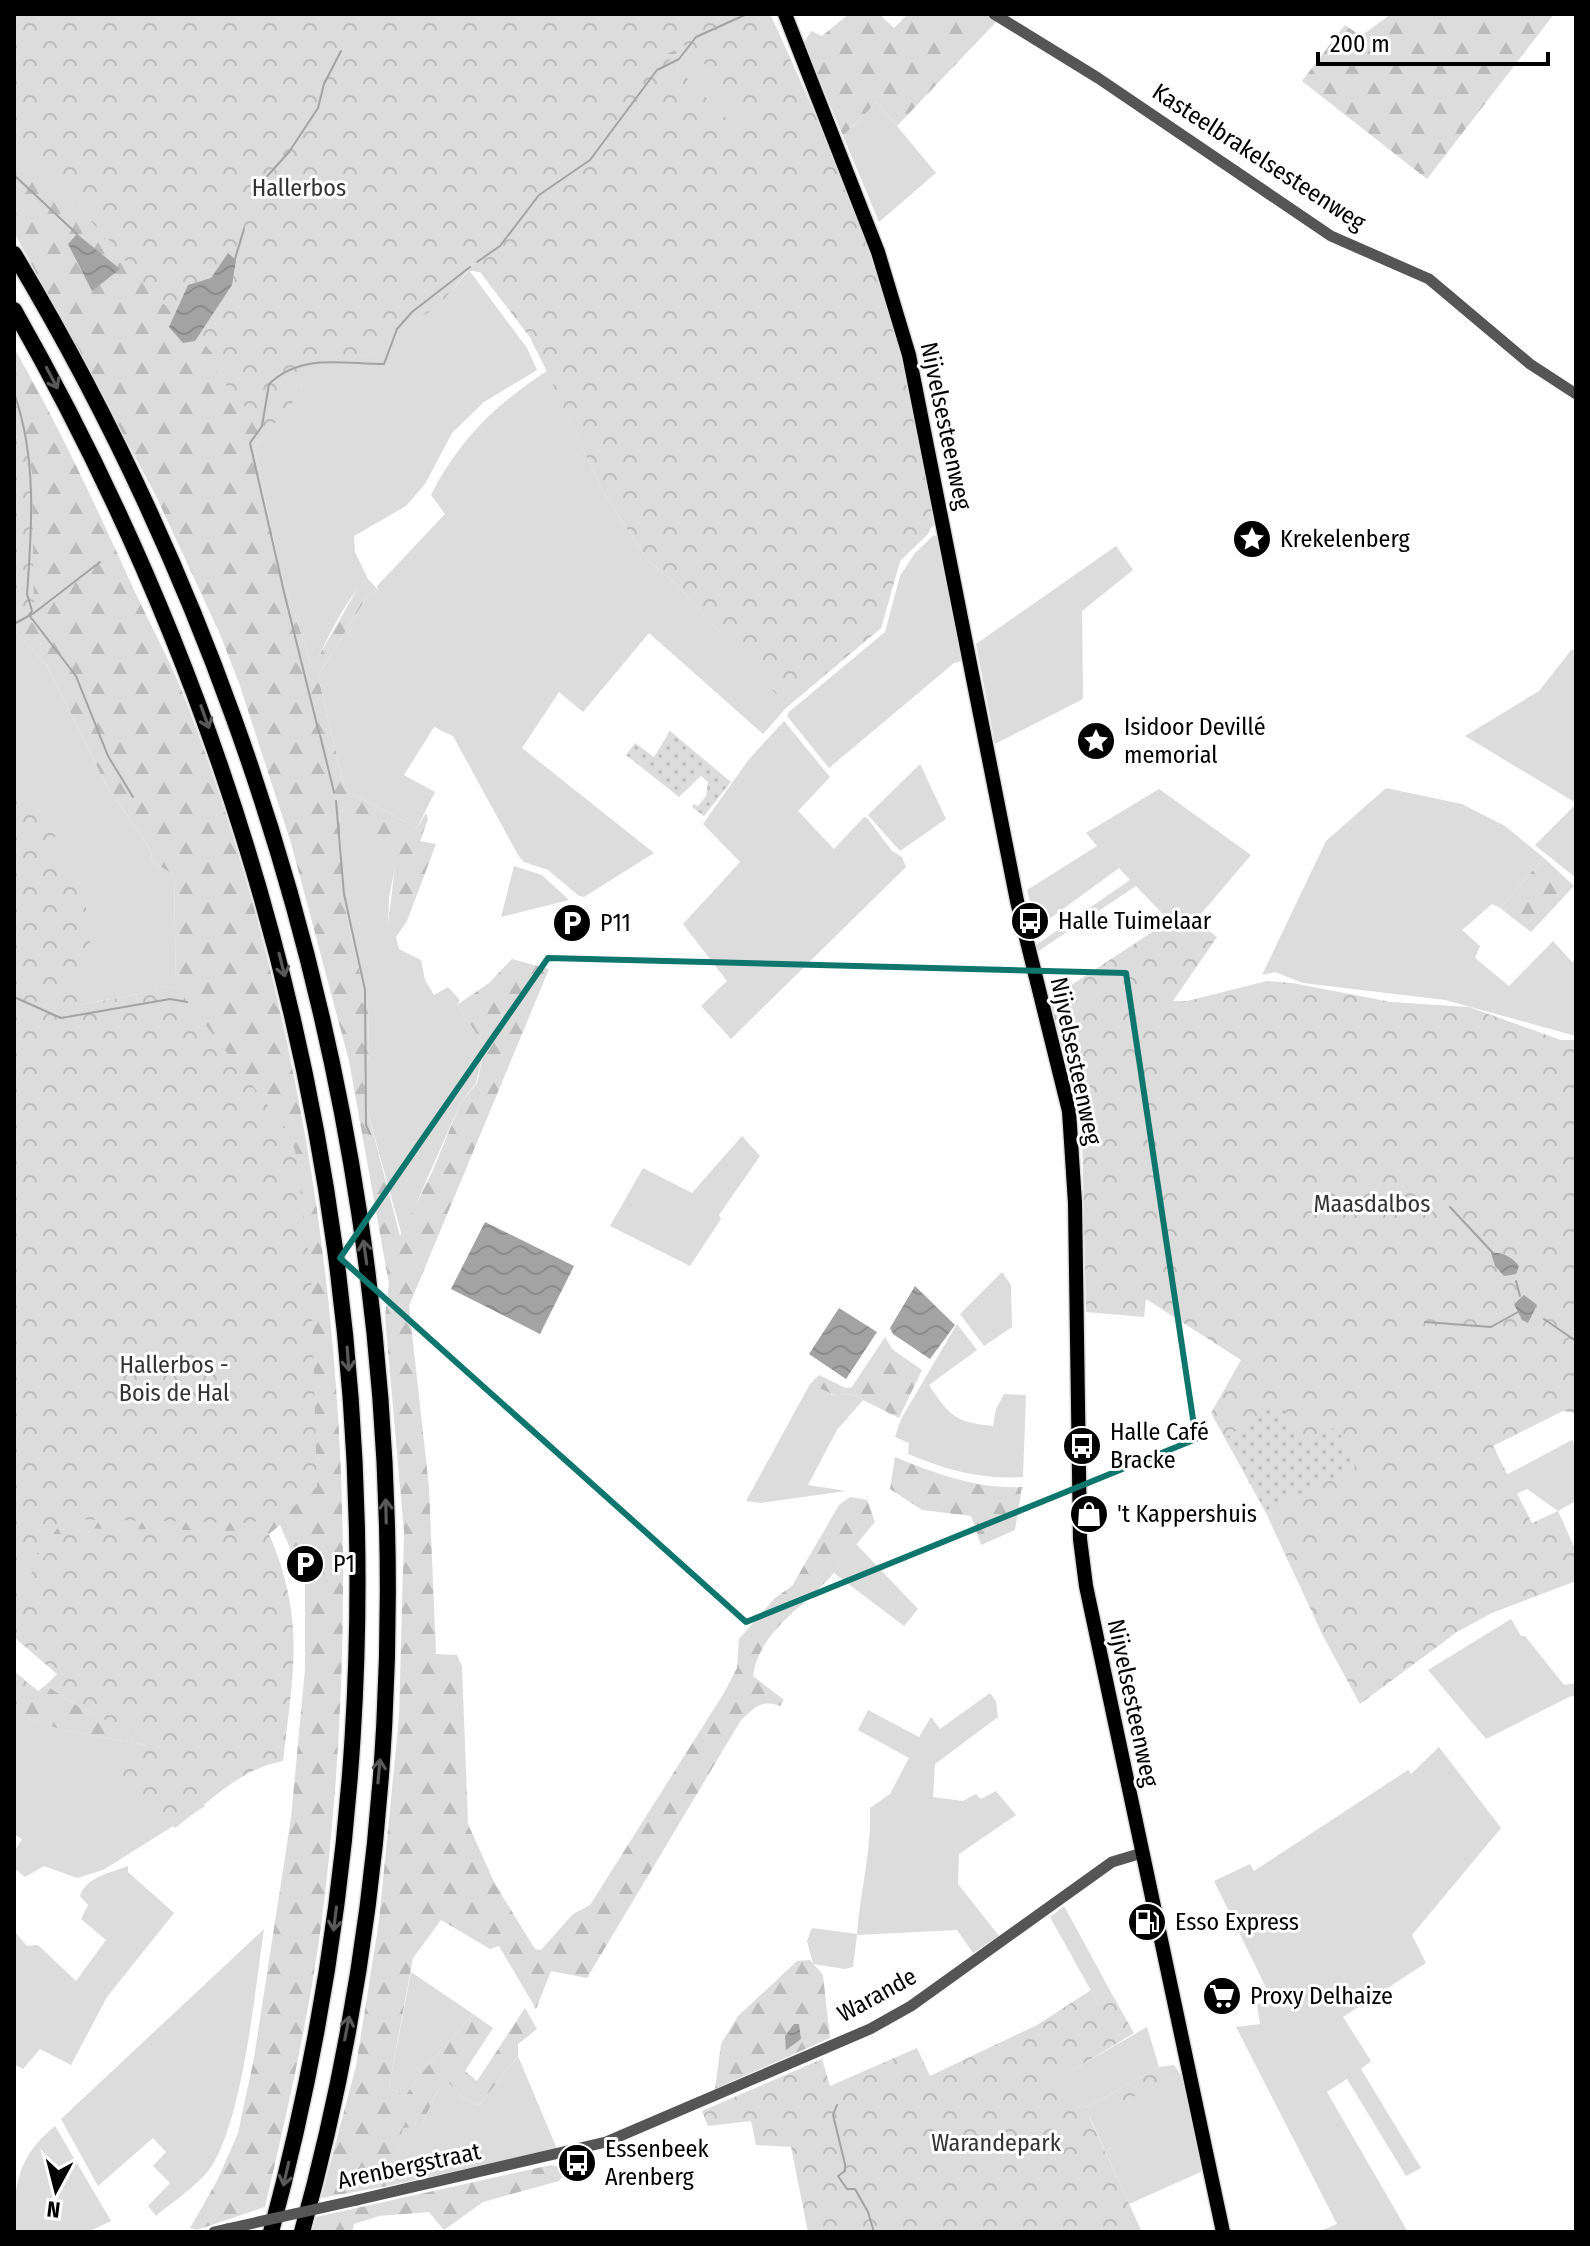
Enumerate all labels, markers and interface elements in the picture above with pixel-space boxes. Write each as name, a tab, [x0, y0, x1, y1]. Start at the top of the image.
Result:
scale bar	[1318, 16, 1548, 66]
text: 200 m	[1330, 30, 1390, 58]
street label: Kasteelbrakelsesteenweg	[1147, 78, 1371, 237]
park label: Hallerbos	[252, 174, 346, 202]
street label: Nijvelsesteenweg	[915, 340, 978, 513]
one-way arrow	[44, 366, 60, 389]
place icon: Krekelenberg	[1231, 518, 1273, 560]
place label: Krekelenberg	[1280, 525, 1410, 553]
one-way arrow	[199, 704, 213, 729]
place label: Isidoor Devillé memorial	[1124, 713, 1266, 769]
place icon: Isidoor Devillé memorial	[1075, 720, 1117, 762]
bus stop icon: Halle Tuimelaar	[1009, 900, 1051, 942]
parking icon: P11	[551, 902, 593, 944]
place label: Halle Tuimelaar	[1058, 907, 1212, 935]
place label: P11	[600, 909, 631, 937]
one-way arrow	[275, 952, 290, 978]
street label: Nijvelsesteenweg	[1045, 975, 1108, 1148]
park label: Maasdalbos	[1314, 1190, 1430, 1218]
one-way arrow	[357, 1240, 372, 1265]
one-way arrow	[341, 1345, 356, 1372]
park label: Hallerbos - Bois de Hal	[119, 1351, 229, 1407]
place label: Halle Café Bracke	[1110, 1418, 1209, 1474]
bus stop icon: Halle Café Bracke	[1061, 1425, 1103, 1467]
shop icon: 't Kappershuis	[1068, 1493, 1110, 1535]
one-way arrow	[378, 1498, 394, 1525]
place label: 't Kappershuis	[1117, 1500, 1257, 1528]
parking icon: P1	[284, 1543, 326, 1585]
place label: P1	[333, 1550, 355, 1578]
street label: Nijvelsesteenweg	[1102, 1617, 1165, 1790]
one-way arrow	[372, 1758, 387, 1784]
fuel station icon: Esso Express	[1126, 1901, 1168, 1943]
one-way arrow	[327, 1905, 342, 1932]
place label: Esso Express	[1175, 1908, 1299, 1936]
street label: Warande	[833, 1962, 921, 2028]
supermarket icon: Proxy Delhaize	[1201, 1975, 1243, 2017]
place label: Proxy Delhaize	[1250, 1982, 1393, 2010]
one-way arrow	[340, 2016, 355, 2042]
park label: Warandepark	[931, 2129, 1062, 2157]
place label: Essenbeek Arenberg	[605, 2135, 709, 2191]
street label: Arenbergstraat	[335, 2137, 483, 2195]
bus stop icon: Essenbeek Arenberg	[556, 2142, 598, 2184]
north arrow	[16, 2150, 96, 2230]
one-way arrow	[278, 2161, 293, 2186]
text: N	[45, 2195, 62, 2224]

